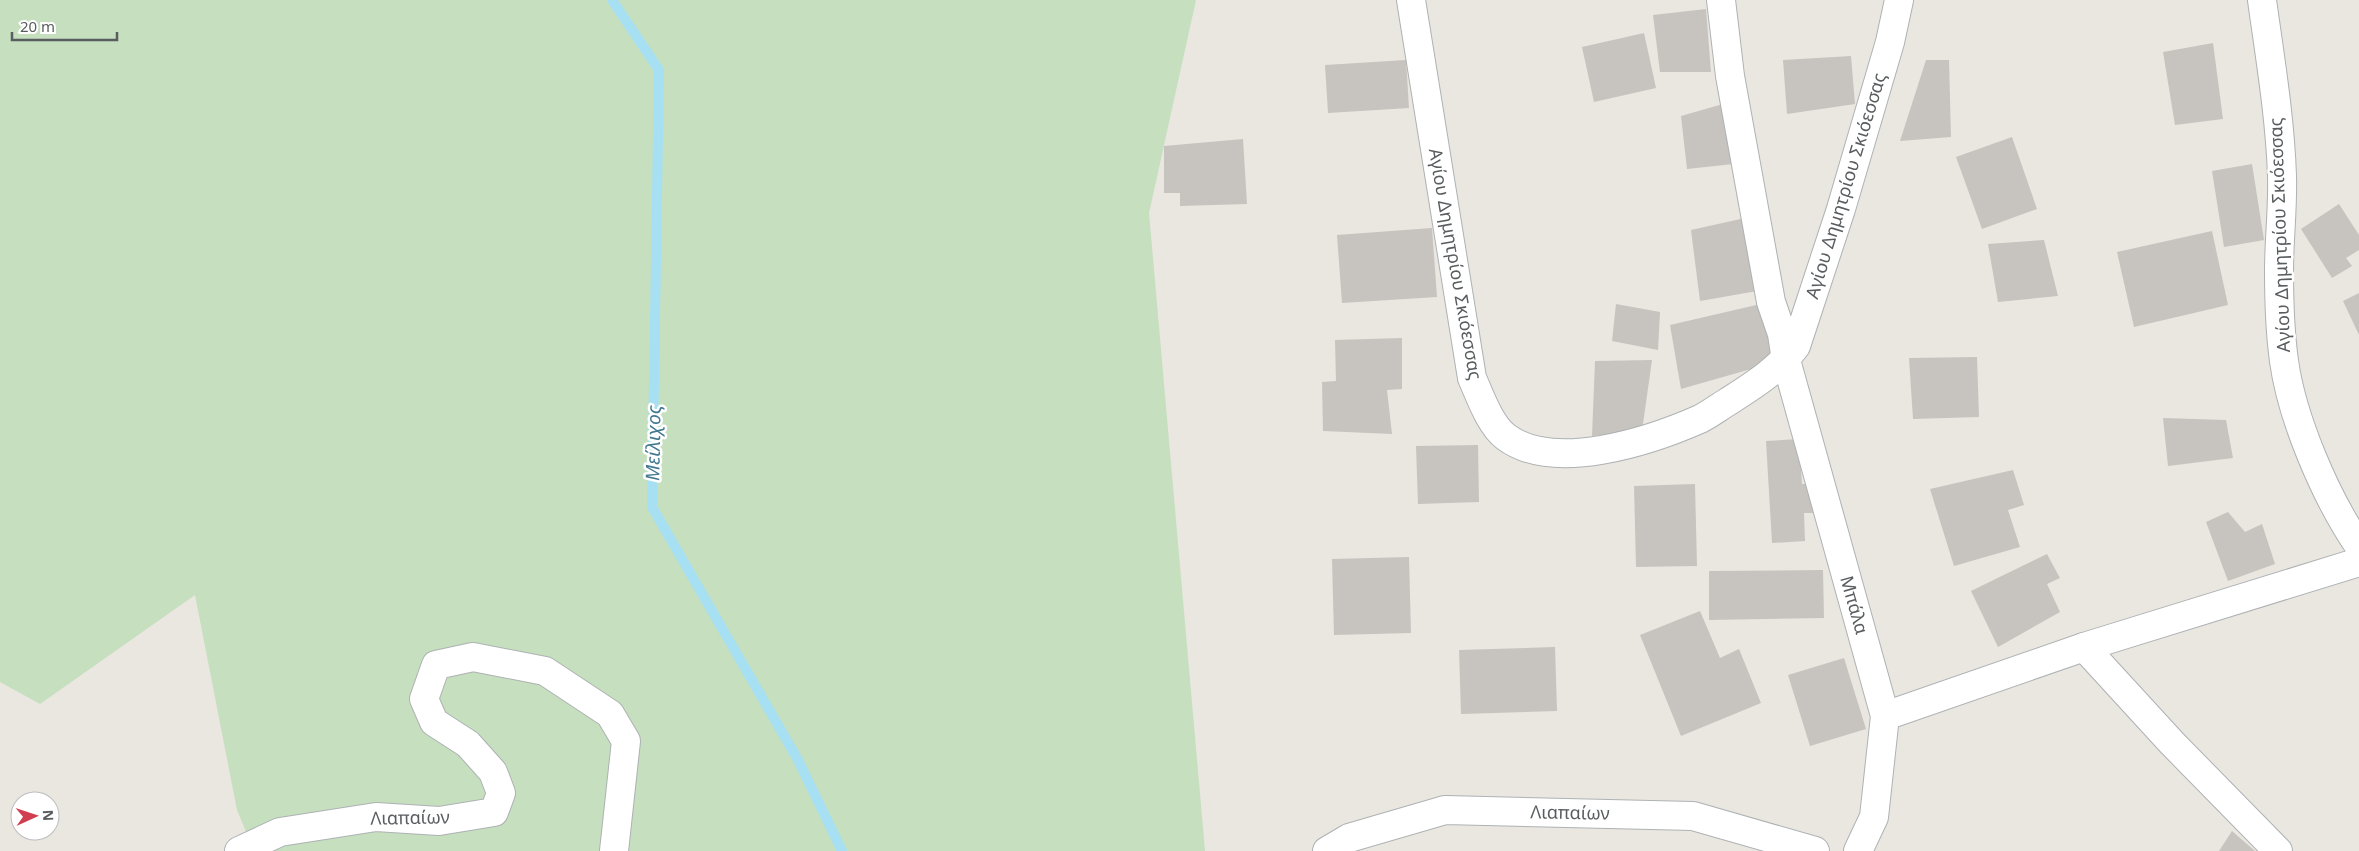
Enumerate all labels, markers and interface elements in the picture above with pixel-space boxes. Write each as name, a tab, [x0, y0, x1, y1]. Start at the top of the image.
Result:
scale bar	[12, 10, 118, 42]
text: 20 m	[20, 16, 55, 36]
street label: Αγίου Δημητρίου Σκιόεσσας	[1799, 70, 1891, 302]
street label: Αγίου Δημητρίου Σκιόεσσας	[2263, 117, 2295, 353]
street label: Αγίου Δημητρίου Σκιόεσσας	[1424, 146, 1488, 382]
water label: Μείλιχος	[639, 405, 667, 481]
street label: Μπάλα	[1835, 573, 1875, 637]
north arrow	[10, 791, 60, 841]
street label: Λιαπαίων	[1530, 799, 1610, 825]
street label: Λιαπαίων	[370, 804, 450, 830]
text: N	[39, 809, 58, 821]

